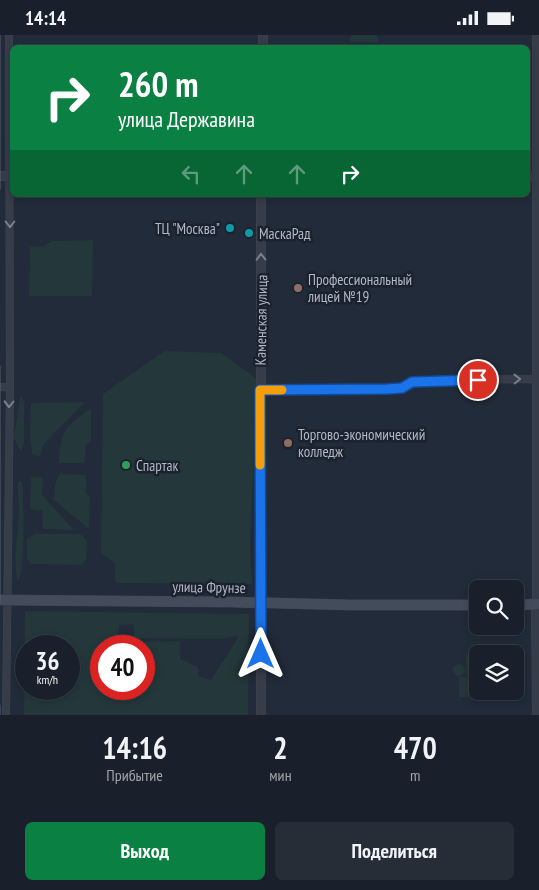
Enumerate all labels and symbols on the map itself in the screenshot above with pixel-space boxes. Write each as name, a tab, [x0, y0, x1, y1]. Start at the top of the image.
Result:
place label: ТЦ "Москва"	[155, 219, 220, 238]
one-way arrow	[5, 220, 15, 228]
marker: ТЦ "Москва"	[224, 222, 236, 234]
place label: МаскаРад	[259, 224, 311, 243]
marker: МаскаРад	[243, 227, 255, 239]
one-way arrow	[256, 253, 266, 260]
place label: Профессиональный лицей №19	[307, 270, 412, 306]
street label: Каменская улица	[251, 274, 271, 366]
marker: Профессиональный лицей №19	[292, 282, 304, 294]
pin	[457, 359, 499, 401]
one-way arrow	[514, 374, 521, 384]
one-way arrow	[4, 400, 15, 408]
place label: Торгово-экономический колледж	[298, 425, 425, 461]
marker: Торгово-экономический колледж	[282, 437, 294, 449]
place label: Спартак	[136, 456, 178, 475]
marker: Спартак	[120, 459, 132, 471]
street label: улица Фрунзе	[172, 577, 246, 597]
position arrow	[234, 627, 286, 679]
speed limit sign: 40	[90, 635, 155, 700]

